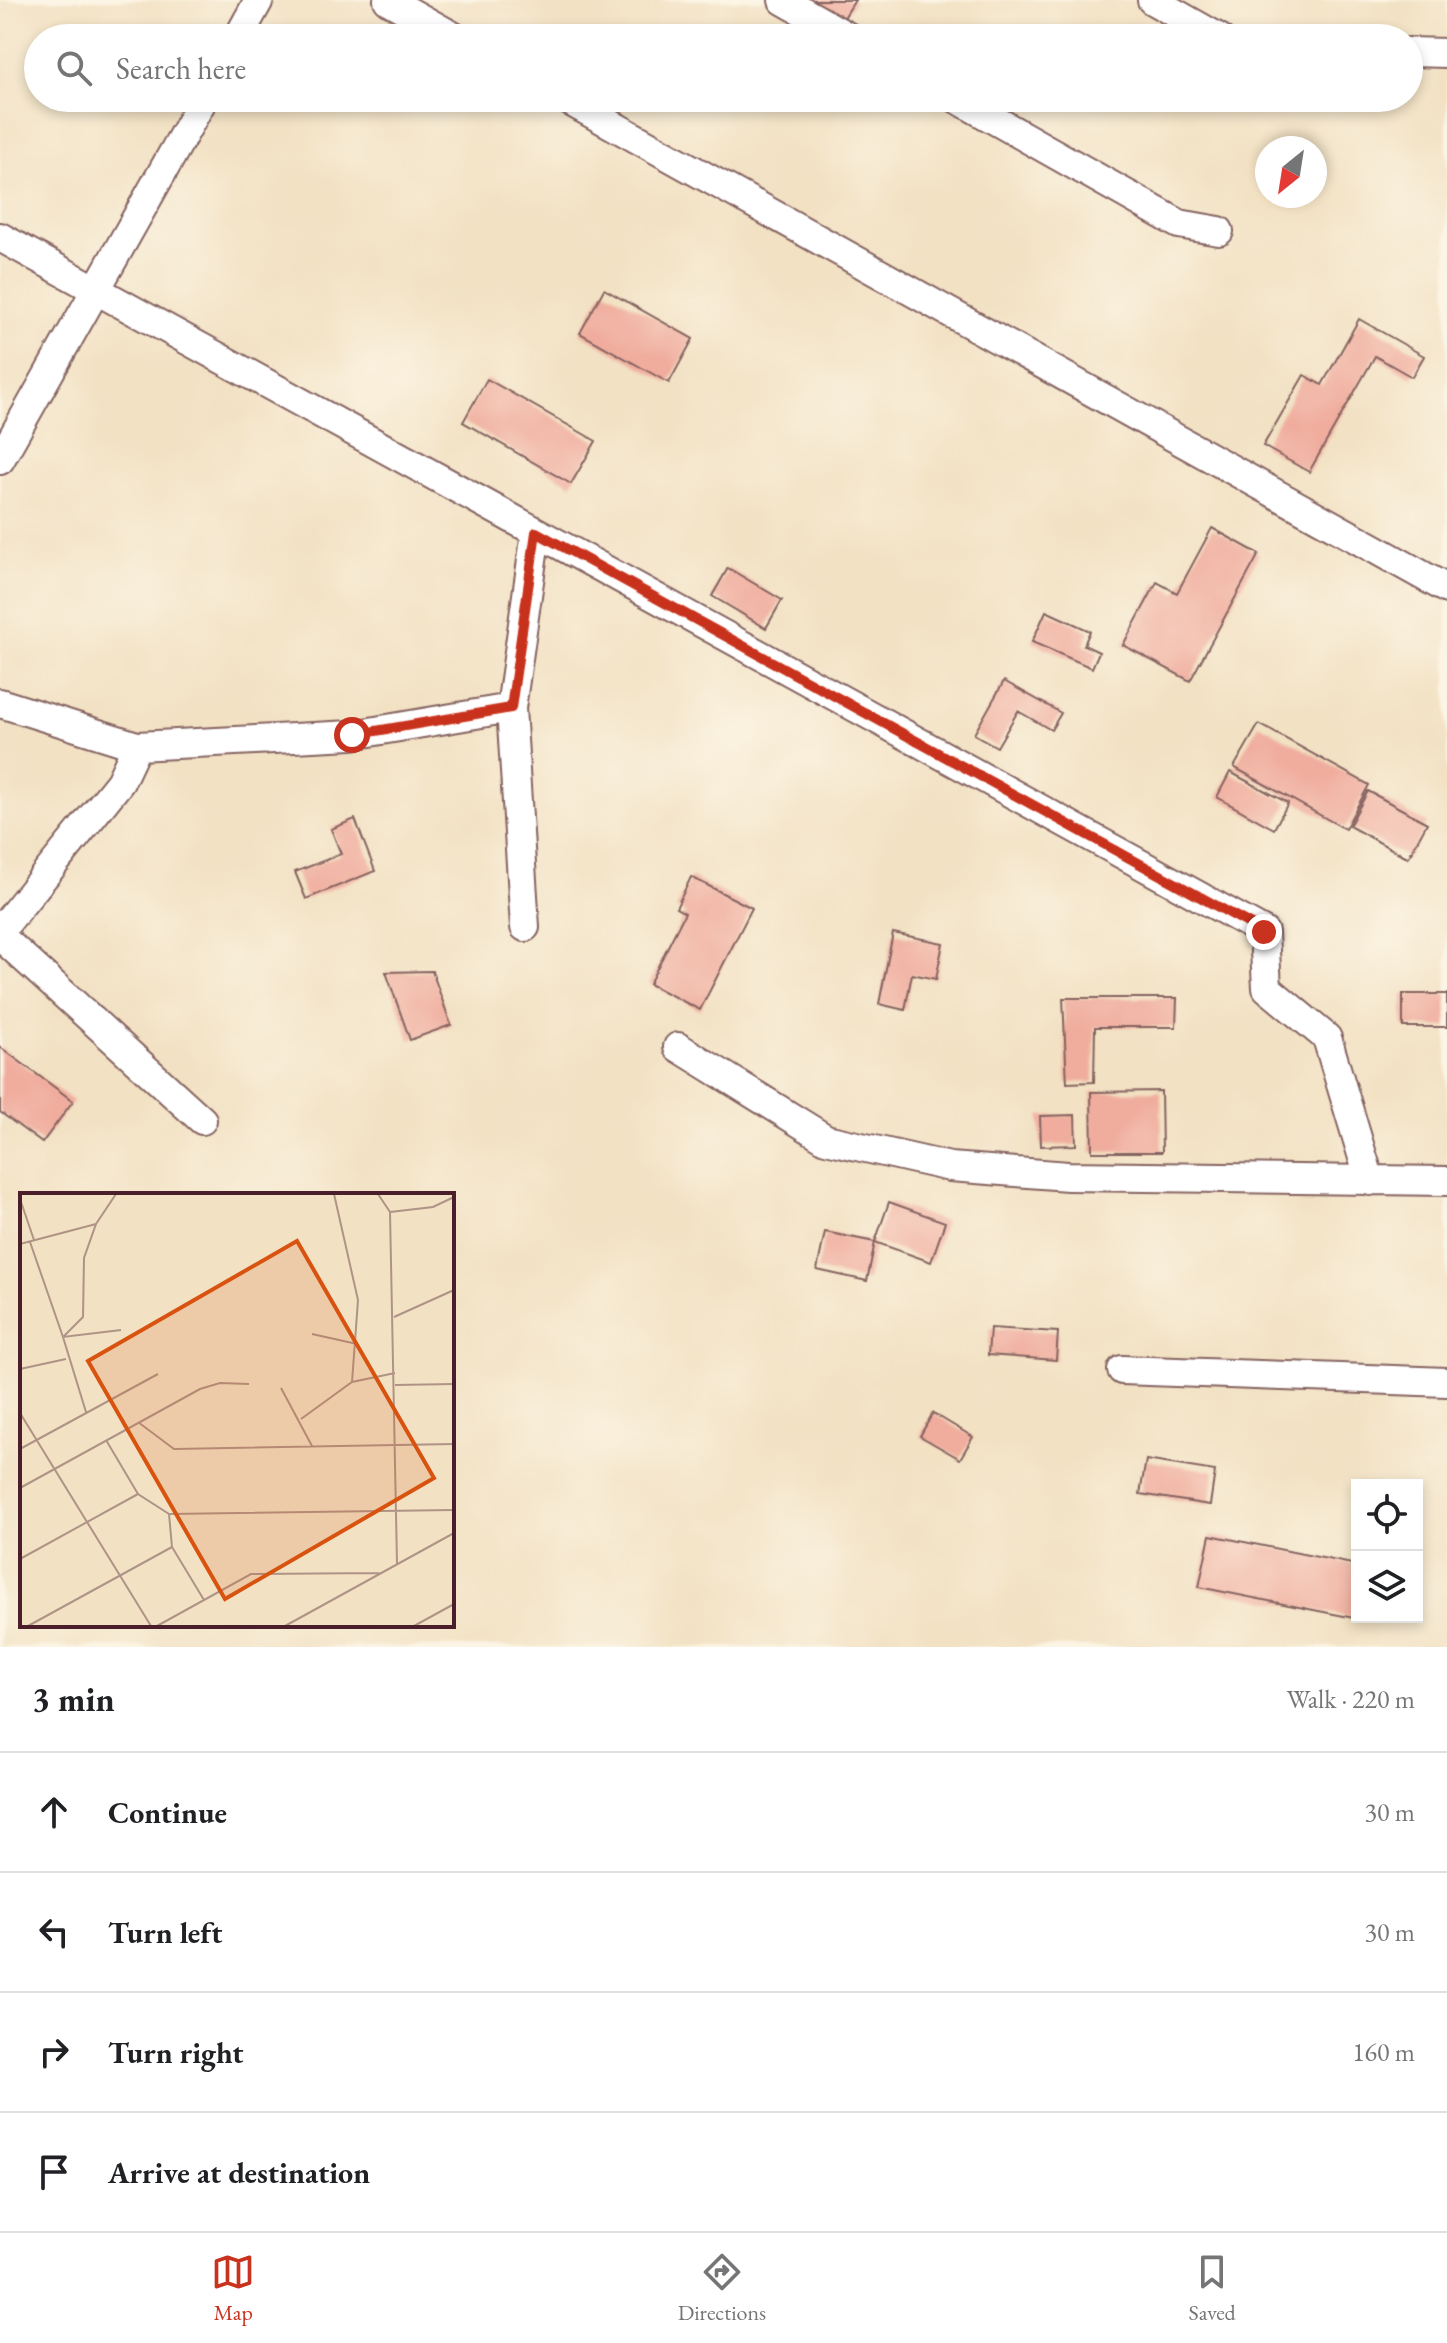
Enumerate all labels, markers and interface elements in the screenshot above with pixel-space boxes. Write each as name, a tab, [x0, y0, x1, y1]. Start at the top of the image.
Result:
search box	[24, 24, 1423, 112]
icon: search	[52, 46, 96, 90]
text: Search here	[116, 49, 246, 88]
north arrow	[1255, 136, 1327, 208]
route start	[334, 717, 370, 753]
route end	[1246, 914, 1282, 950]
inset map	[20, 1193, 454, 1627]
map controls	[1351, 1479, 1423, 1623]
button: locate	[1351, 1479, 1423, 1551]
button: layers	[1351, 1551, 1423, 1623]
text: 3 min	[32, 1677, 115, 1721]
text: Walk · 220 m	[1287, 1682, 1415, 1716]
icon: ahead	[32, 1790, 76, 1834]
text: Continue	[108, 1793, 227, 1832]
text: 30 m	[1365, 1795, 1415, 1829]
icon: left	[32, 1910, 76, 1954]
text: Turn left	[108, 1913, 222, 1952]
text: 30 m	[1365, 1915, 1415, 1949]
icon: right	[32, 2030, 76, 2074]
text: Turn right	[108, 2033, 244, 2072]
text: 160 m	[1352, 2035, 1415, 2069]
icon: arrive	[32, 2150, 76, 2194]
text: Arrive at destination	[108, 2153, 370, 2192]
tab: Map	[211, 2250, 255, 2327]
tab: Directions	[678, 2250, 766, 2327]
tab: Saved	[1189, 2250, 1236, 2327]

